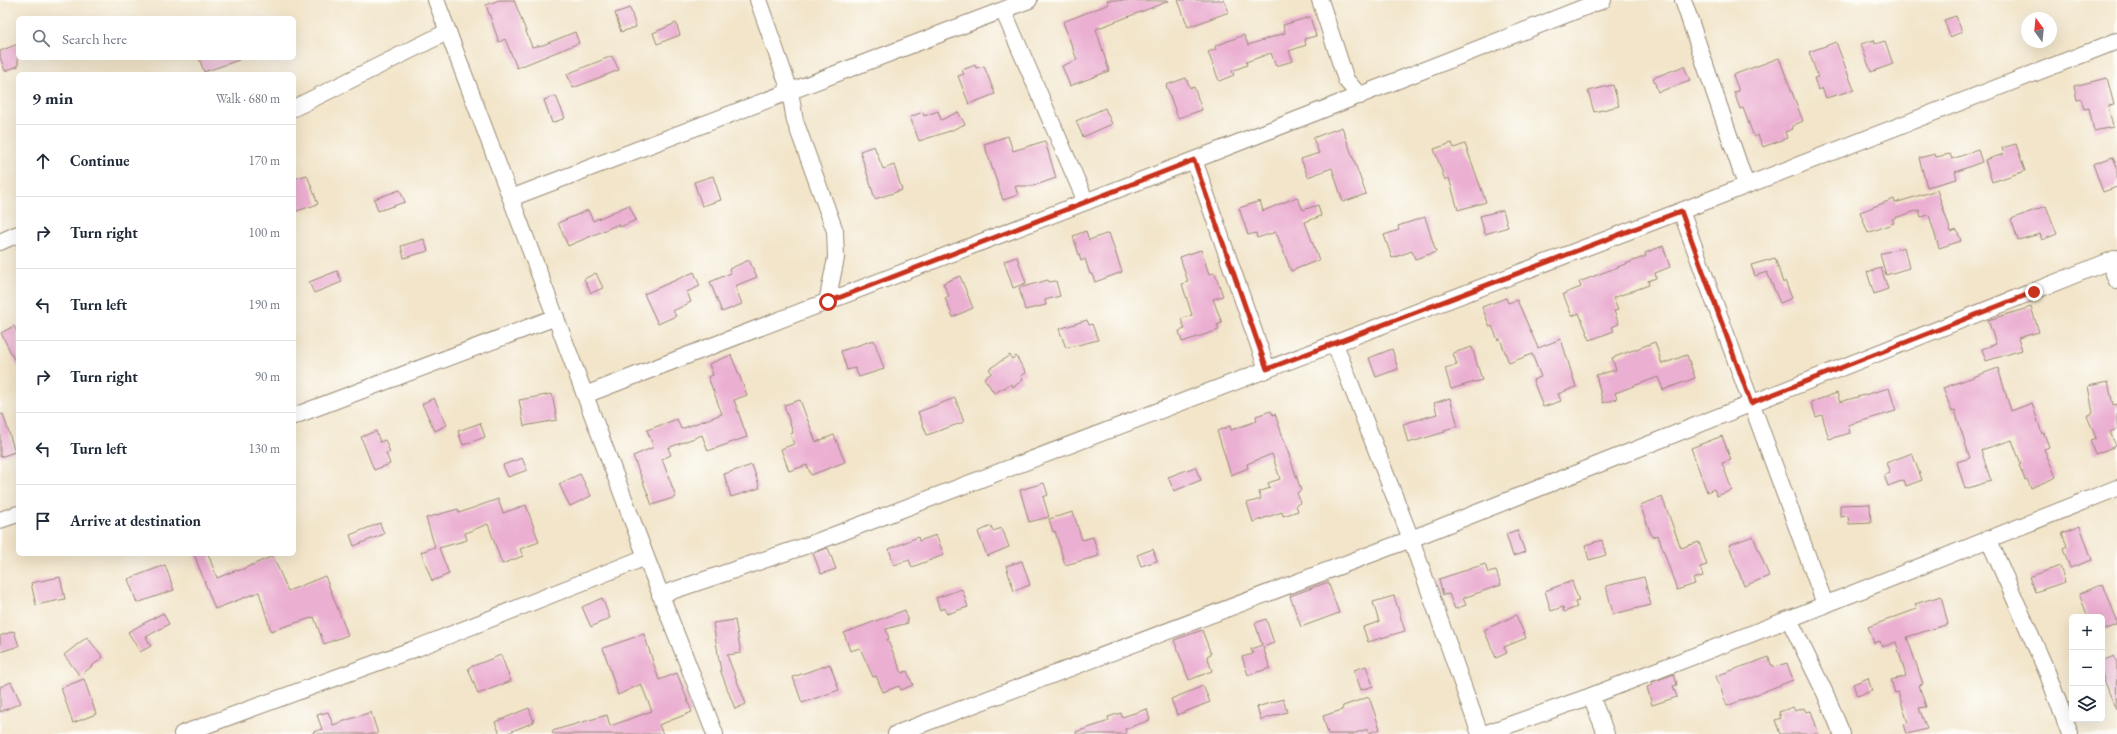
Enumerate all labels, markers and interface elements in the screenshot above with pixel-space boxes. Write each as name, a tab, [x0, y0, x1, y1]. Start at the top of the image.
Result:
north arrow	[2021, 12, 2057, 48]
search box	[16, 16, 296, 60]
icon: search	[30, 27, 52, 49]
text: Search here	[62, 29, 127, 48]
text: 9 min	[32, 87, 73, 109]
text: Walk · 680 m	[216, 90, 280, 107]
icon: ahead	[32, 150, 54, 172]
text: Continue	[70, 151, 130, 170]
text: 170 m	[249, 152, 280, 169]
icon: right	[32, 222, 54, 244]
text: Turn right	[70, 223, 138, 242]
text: 100 m	[249, 224, 280, 241]
route end	[2025, 283, 2043, 301]
route start	[819, 293, 837, 311]
icon: left	[32, 294, 54, 316]
text: Turn left	[70, 295, 127, 314]
text: 190 m	[249, 296, 280, 313]
icon: right	[32, 366, 54, 388]
text: Turn right	[70, 367, 138, 386]
text: 90 m	[255, 368, 280, 385]
icon: left	[32, 438, 54, 460]
text: Turn left	[70, 439, 127, 458]
text: 130 m	[249, 440, 280, 457]
icon: arrive	[32, 510, 54, 532]
text: Arrive at destination	[70, 511, 201, 530]
map controls	[2069, 614, 2105, 722]
button: +	[2069, 614, 2105, 650]
button: −	[2069, 650, 2105, 686]
button: layers	[2069, 686, 2105, 722]

